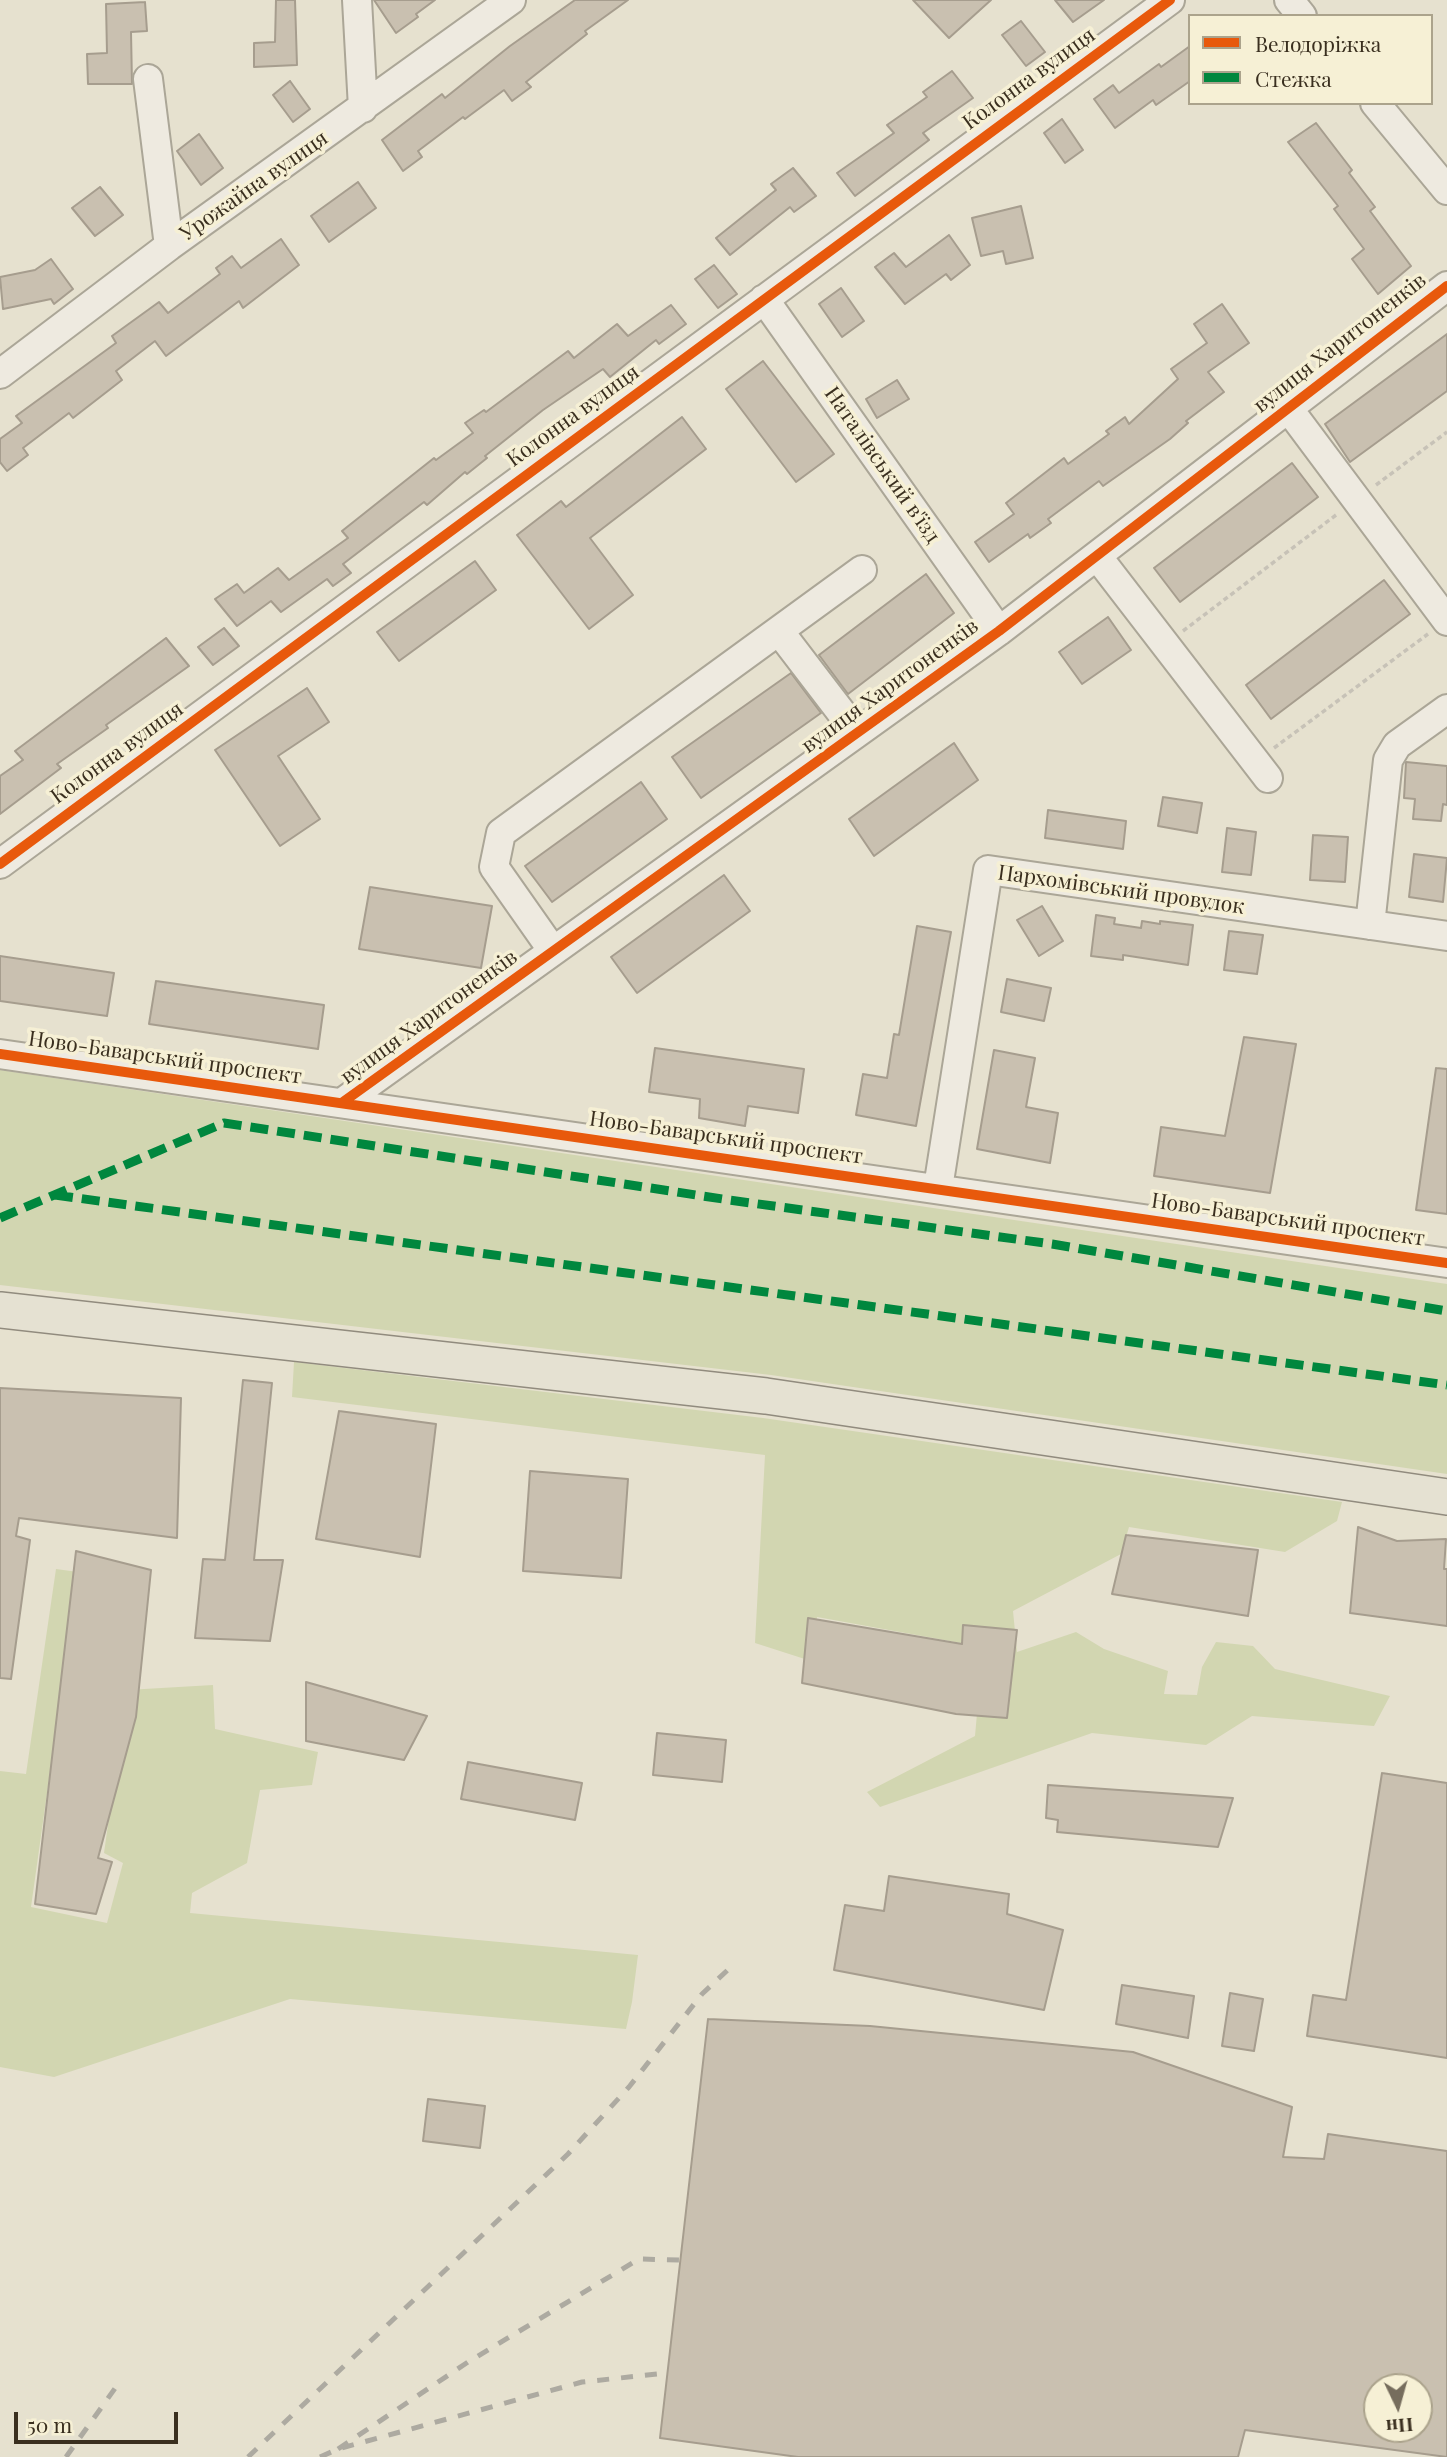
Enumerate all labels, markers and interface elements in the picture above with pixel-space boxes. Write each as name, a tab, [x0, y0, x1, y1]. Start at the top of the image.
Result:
legend	[1188, 14, 1433, 105]
street label: Колонна вулиця	[958, 23, 1100, 135]
text: Велодоріжка	[1255, 29, 1381, 57]
text: Стежка	[1255, 64, 1332, 92]
street label: Урожайна вулиця	[175, 126, 333, 246]
street label: вулиця Харитоненків	[1249, 268, 1431, 418]
street label: Колонна вулиця	[502, 360, 644, 472]
street label: Наталівський в'їзд	[819, 382, 945, 548]
street label: вулиця Харитоненків	[797, 613, 983, 759]
street label: Колонна вулиця	[46, 697, 188, 809]
street label: Пархомівський провулок	[996, 860, 1246, 920]
street label: вулиця Харитоненків	[336, 944, 522, 1090]
street label: Ново-Баварський проспект	[27, 1026, 303, 1090]
street label: Ново-Баварський проспект	[588, 1106, 864, 1170]
street label: Ново-Баварський проспект	[1150, 1188, 1426, 1252]
north arrow	[1363, 2373, 1433, 2443]
scale bar	[18, 2398, 182, 2442]
text: 50 m	[27, 2410, 72, 2438]
text: Пн	[1385, 2413, 1414, 2441]

